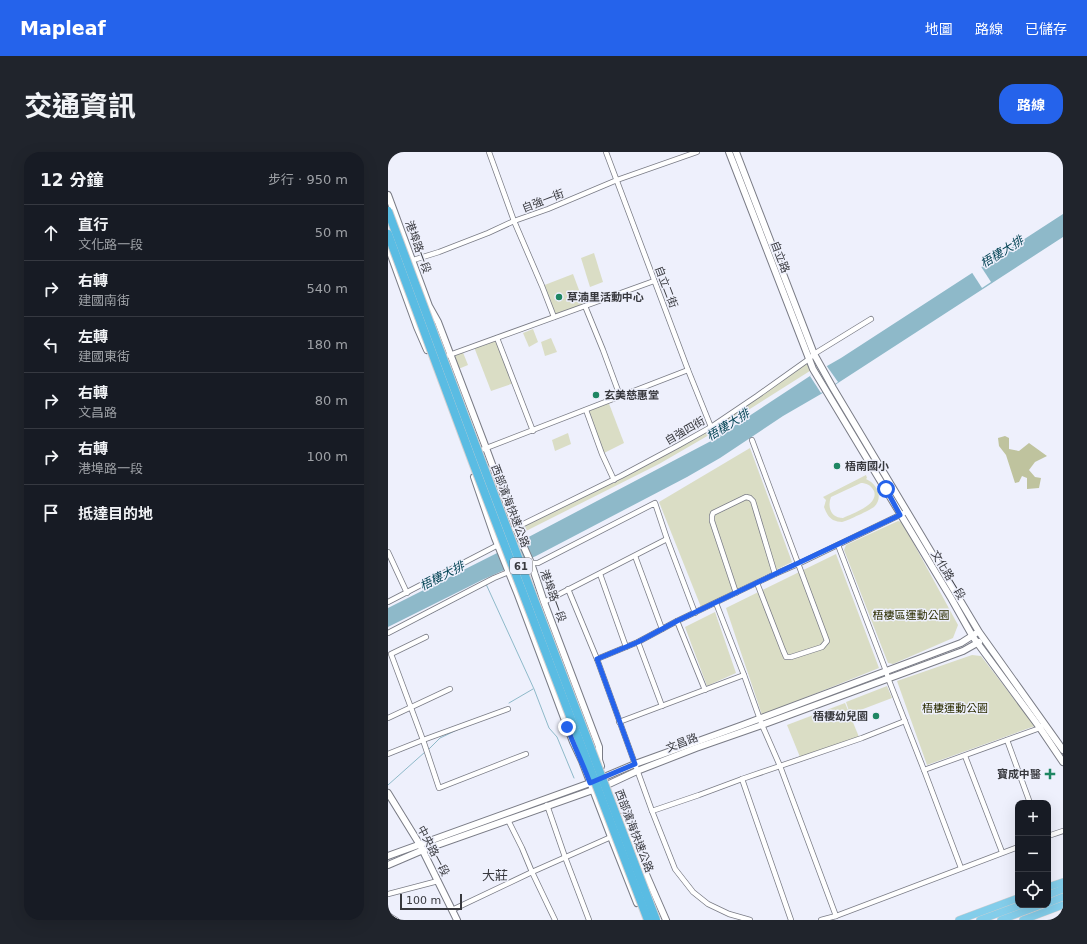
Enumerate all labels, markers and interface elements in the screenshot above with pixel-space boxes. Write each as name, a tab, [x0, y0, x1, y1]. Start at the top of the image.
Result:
text: Mapleaf	[20, 17, 106, 39]
text: 地圖	[925, 21, 953, 37]
text: 路線	[975, 21, 1003, 37]
text: 已儲存	[1025, 21, 1067, 37]
button: 路線	[999, 84, 1063, 124]
text: 交通資訊	[24, 90, 136, 123]
text: 12 分鐘	[40, 170, 104, 190]
text: 步行 · 950 m	[268, 172, 348, 187]
street label: 自強一街	[520, 187, 566, 215]
text: 直行	[78, 216, 108, 234]
street label: 港埠路一段	[402, 219, 434, 275]
icon: ahead	[40, 222, 62, 244]
text: 50 m	[315, 225, 348, 240]
water label: 梧棲大排	[978, 232, 1028, 271]
text: 文化路一段	[78, 237, 143, 252]
street label: 自立路	[768, 239, 792, 275]
street label: 自立二街	[652, 264, 680, 310]
text: 右轉	[78, 272, 108, 290]
icon: right	[40, 278, 62, 300]
text: 540 m	[306, 281, 348, 296]
place label: 草湳里活動中心	[567, 291, 644, 304]
marker: 草湳里活動中心	[554, 292, 564, 302]
text: 建國南街	[78, 293, 130, 308]
text: 左轉	[78, 328, 108, 346]
icon: left	[40, 334, 62, 356]
text: 180 m	[306, 337, 348, 352]
text: 建國東街	[78, 349, 130, 364]
text: 右轉	[78, 384, 108, 402]
place label: 玄美慈惠堂	[604, 389, 659, 402]
icon: right	[40, 390, 62, 412]
marker: 玄美慈惠堂	[591, 390, 601, 400]
text: 80 m	[315, 393, 348, 408]
text: 文昌路	[78, 405, 117, 420]
water label: 梧棲大排	[704, 405, 754, 444]
street label: 自強四街	[663, 414, 707, 448]
text: 右轉	[78, 440, 108, 458]
icon: right	[40, 446, 62, 468]
text: 100 m	[306, 449, 348, 464]
place label: 梧南國小	[845, 460, 889, 473]
text: 港埠路一段	[78, 461, 143, 476]
marker: 梧南國小	[832, 461, 842, 471]
street label: 西部濱海快速公路	[488, 463, 532, 549]
route start	[877, 480, 895, 498]
icon: arrive	[40, 502, 62, 524]
text: 抵達目的地	[78, 505, 153, 523]
street label: 文化路一段	[928, 548, 968, 602]
water label: 梧棲大排	[417, 558, 468, 593]
road number: 61	[510, 558, 532, 574]
street label: 港埠路一段	[537, 568, 569, 624]
park label: 梧棲區運動公園	[873, 609, 950, 622]
park label: 梧棲運動公園	[922, 702, 988, 715]
place label: 梧棲幼兒園	[813, 710, 868, 723]
marker: 梧棲幼兒園	[871, 711, 881, 721]
route end	[558, 718, 576, 736]
street label: 文昌路	[664, 731, 700, 755]
place label: 寶成中醫	[997, 768, 1041, 781]
marker: 寶成中醫	[1044, 768, 1056, 780]
street label: 西部濱海快速公路	[612, 788, 656, 874]
map controls	[1015, 800, 1051, 908]
button: +	[1015, 800, 1051, 836]
street label: 中央路一段	[414, 824, 452, 878]
button: −	[1015, 836, 1051, 872]
district label: 大莊	[482, 868, 508, 883]
button: locate	[1015, 872, 1051, 908]
scale bar	[400, 892, 462, 911]
text: 100 m	[406, 894, 441, 907]

